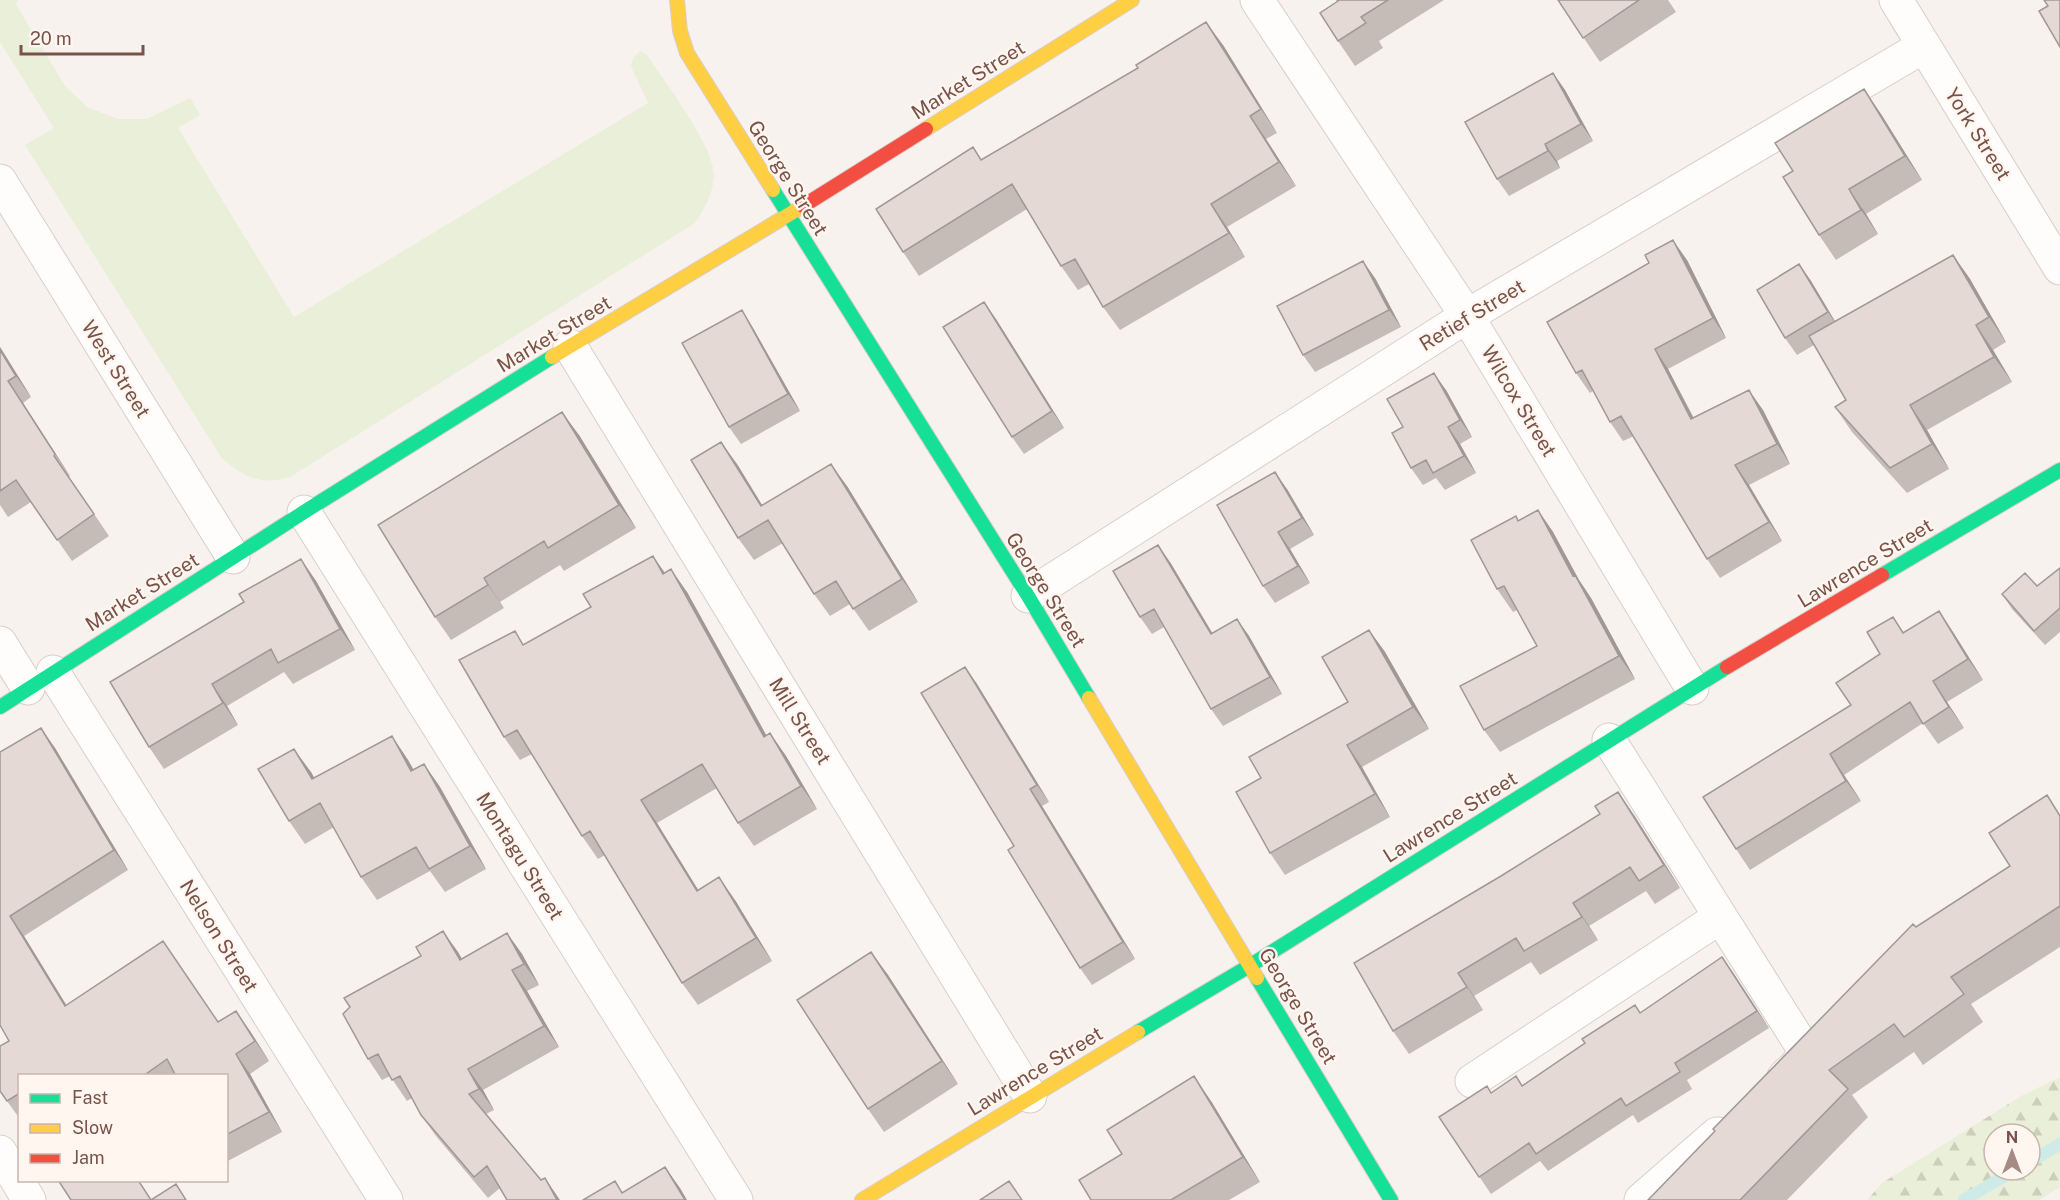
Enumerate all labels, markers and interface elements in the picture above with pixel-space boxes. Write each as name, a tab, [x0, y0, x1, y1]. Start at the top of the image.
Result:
scale bar	[21, 18, 142, 56]
text: 20 m	[30, 28, 72, 49]
street label: Market Street	[907, 36, 1029, 124]
street label: York Street	[1940, 83, 2016, 185]
street label: George Street	[743, 116, 833, 240]
street label: Retief Street	[1415, 274, 1529, 356]
street label: Market Street	[492, 290, 616, 378]
street label: West Street	[77, 316, 155, 422]
street label: Wilcox Street	[1476, 341, 1562, 461]
street label: Lawrence Street	[1793, 513, 1937, 613]
street label: George Street	[1001, 528, 1091, 652]
street label: Market Street	[81, 548, 203, 636]
street label: Mill Street	[764, 673, 836, 769]
street label: Lawrence Street	[1379, 766, 1521, 868]
street label: Montagu Street	[471, 788, 569, 924]
street label: Nelson Street	[175, 875, 263, 997]
street label: George Street	[1254, 944, 1342, 1068]
street label: Lawrence Street	[963, 1021, 1107, 1121]
legend	[18, 1074, 228, 1182]
text: Fast	[72, 1087, 108, 1108]
text: Slow	[72, 1117, 113, 1138]
north arrow	[1982, 1122, 2042, 1182]
text: N	[2006, 1128, 2018, 1147]
text: Jam	[72, 1147, 105, 1168]

